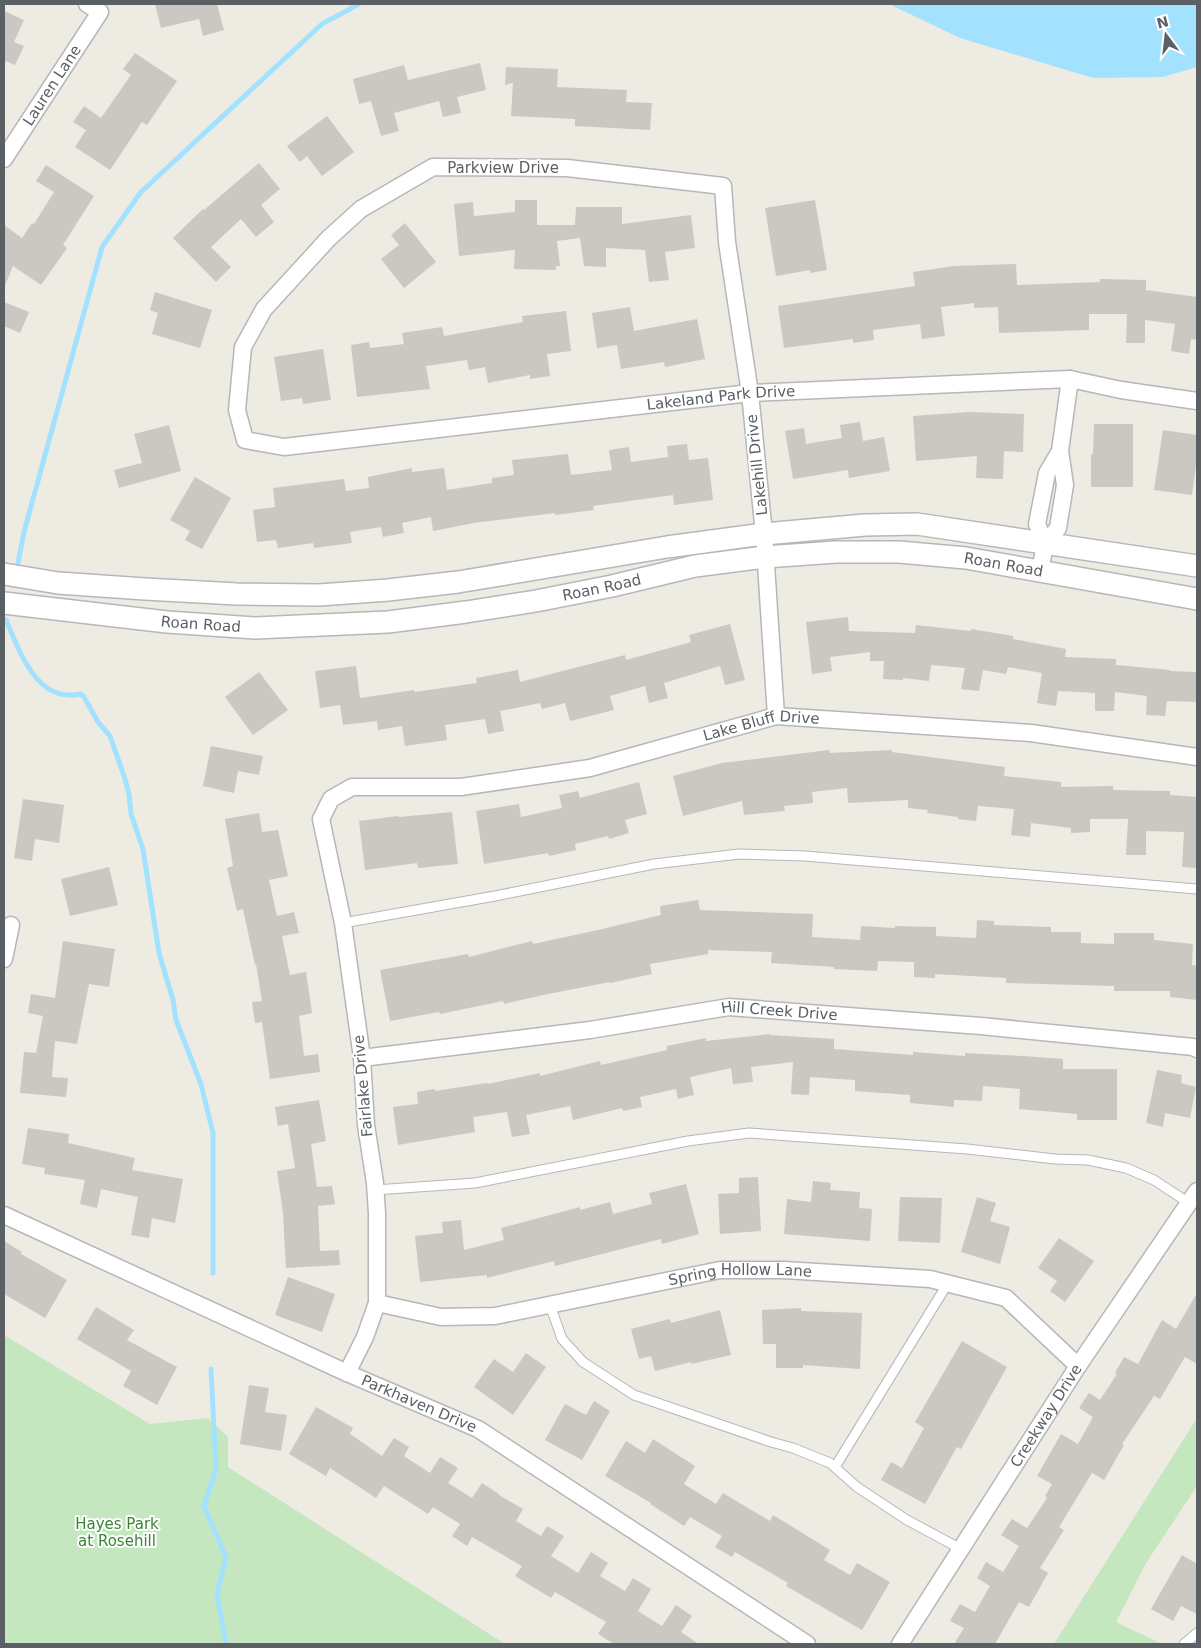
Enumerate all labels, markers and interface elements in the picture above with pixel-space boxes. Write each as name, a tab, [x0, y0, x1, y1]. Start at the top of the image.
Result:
north arrow	[1141, 10, 1191, 60]
text: N	[1155, 13, 1170, 32]
street label: Lauren Lane	[19, 42, 85, 129]
street label: Parkview Drive	[447, 159, 559, 177]
street label: Lakeland Park Drive	[646, 382, 796, 414]
street label: Lakehill Drive	[743, 413, 771, 517]
street label: Roan Road	[963, 549, 1045, 581]
street label: Roan Road	[561, 570, 643, 605]
street label: Roan Road	[160, 612, 241, 636]
street label: Lake Bluff Drive	[701, 707, 820, 745]
street label: Hill Creek Drive	[720, 998, 838, 1024]
street label: Fairlake Drive	[350, 1034, 376, 1138]
street label: Spring Hollow Lane	[667, 1261, 813, 1289]
street label: Creekway Drive	[1007, 1361, 1086, 1471]
street label: Parkhaven Drive	[359, 1371, 479, 1436]
park label: Hayes Park at Rosehill	[75, 1515, 159, 1550]

